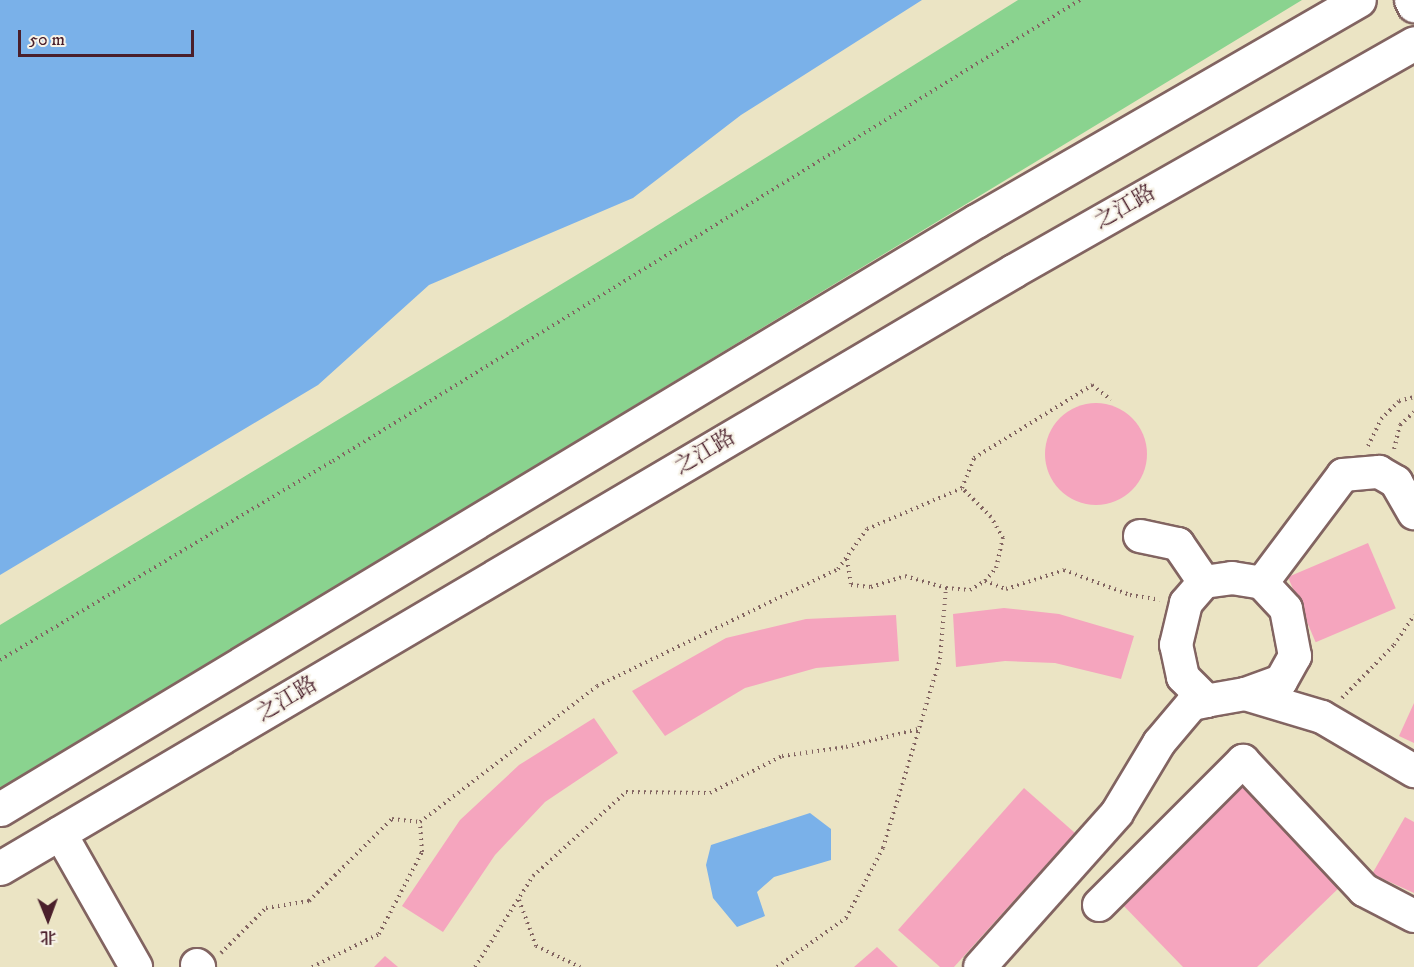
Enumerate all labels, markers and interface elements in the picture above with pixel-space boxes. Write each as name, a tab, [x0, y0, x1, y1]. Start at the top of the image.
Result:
scale bar	[21, 18, 196, 56]
text: 50 m	[29, 29, 65, 51]
street label: 之江路	[1090, 179, 1160, 235]
street label: 之江路	[670, 424, 740, 480]
street label: 之江路	[252, 671, 322, 727]
north arrow	[18, 889, 78, 949]
text: 北	[40, 927, 57, 947]

